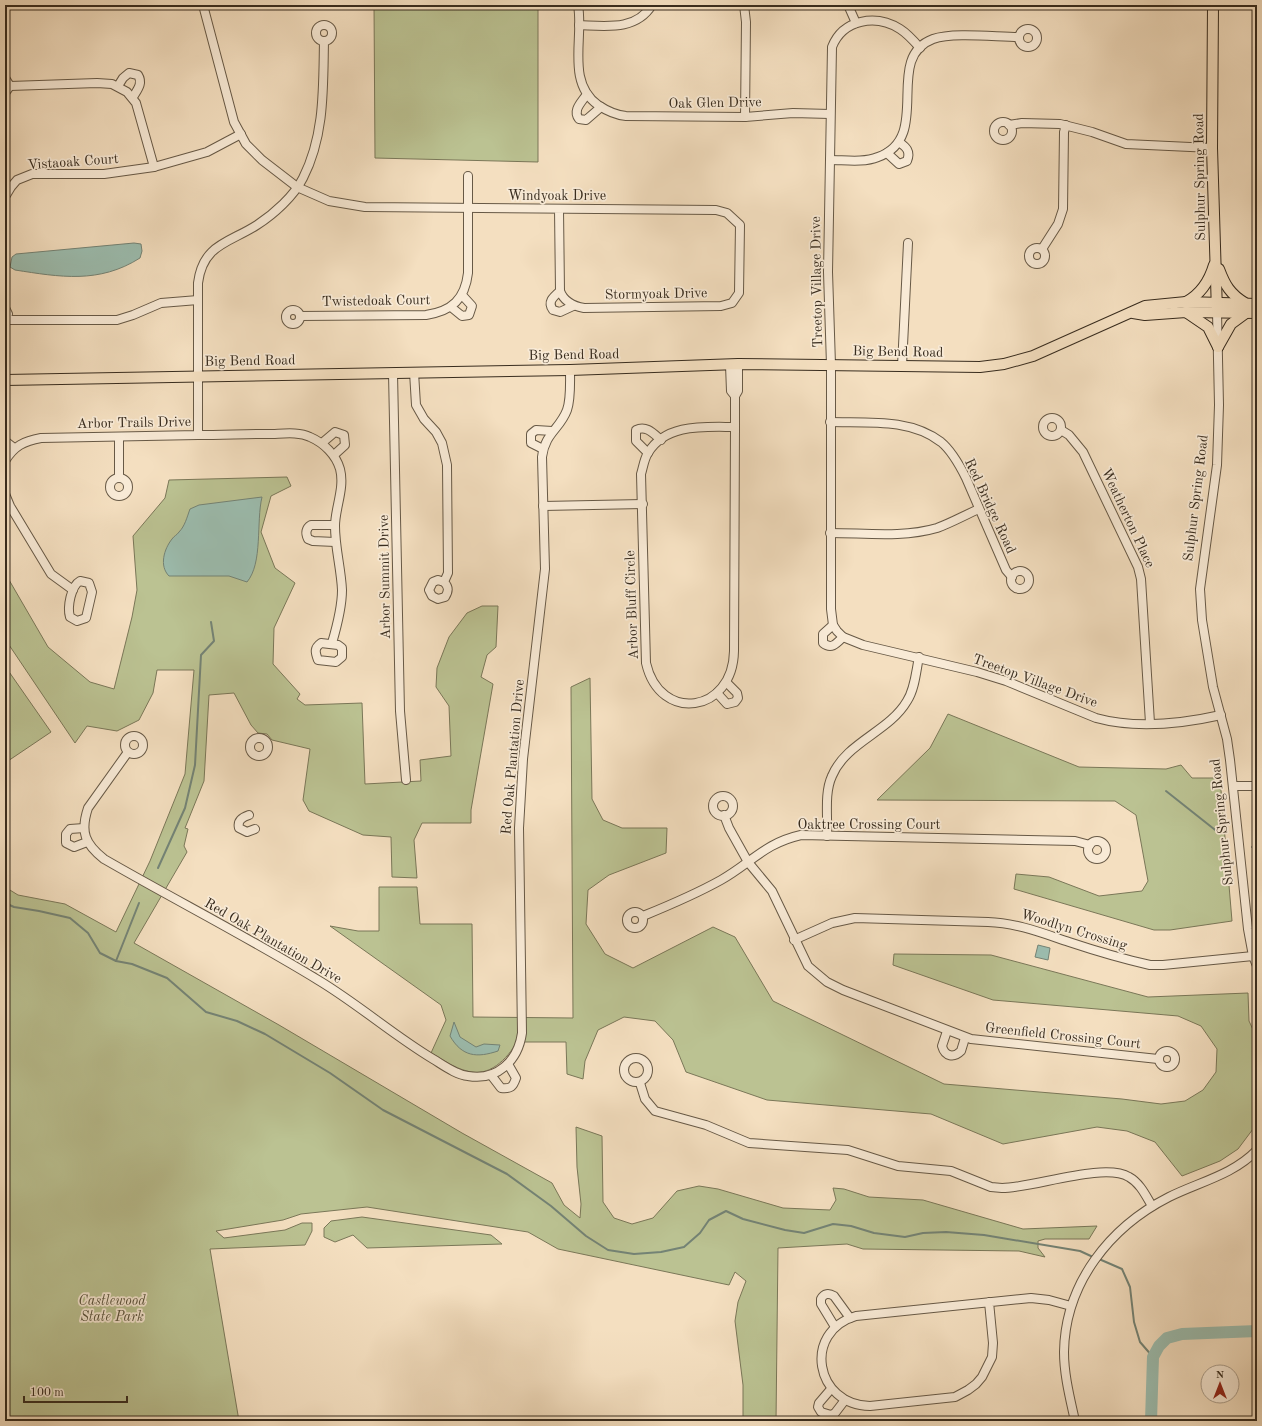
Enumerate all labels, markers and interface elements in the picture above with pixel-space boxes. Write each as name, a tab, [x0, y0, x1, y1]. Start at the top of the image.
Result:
street label: Oak Glen Drive	[668, 95, 762, 111]
street label: Sulphur Spring Road	[1192, 113, 1208, 241]
street label: Vistaoak Court	[27, 152, 119, 172]
street label: Windyoak Drive	[508, 189, 606, 203]
street label: Treetop Village Drive	[809, 216, 825, 348]
street label: Stormyoak Drive	[604, 286, 708, 302]
street label: Twistedoak Court	[321, 293, 431, 309]
street label: Big Bend Road	[852, 344, 944, 360]
street label: Big Bend Road	[528, 347, 620, 363]
street label: Big Bend Road	[204, 353, 296, 369]
street label: Arbor Trails Drive	[77, 415, 191, 431]
street label: Sulphur Spring Road	[1181, 434, 1211, 562]
street label: Red Bridge Road	[962, 456, 1018, 556]
street label: Weatherton Place	[1099, 466, 1157, 570]
street label: Arbor Summit Drive	[377, 514, 393, 640]
street label: Arbor Bluff Circle	[623, 550, 641, 660]
street label: Treetop Village Drive	[971, 652, 1099, 710]
street label: Red Oak Plantation Drive	[499, 679, 527, 835]
street label: Sulphur Spring Road	[1208, 758, 1236, 886]
street label: Oaktree Crossing Court	[798, 818, 941, 832]
street label: Red Oak Plantation Drive	[202, 896, 344, 986]
street label: Woodlyn Crossing	[1019, 907, 1129, 953]
street label: Greenfield Crossing Court	[984, 1021, 1142, 1051]
park label: Castlewood State Park	[78, 1294, 146, 1324]
north arrow	[1200, 1364, 1240, 1404]
text: N	[1216, 1370, 1225, 1381]
scale bar	[24, 1378, 127, 1404]
text: 100 m	[30, 1387, 64, 1399]

